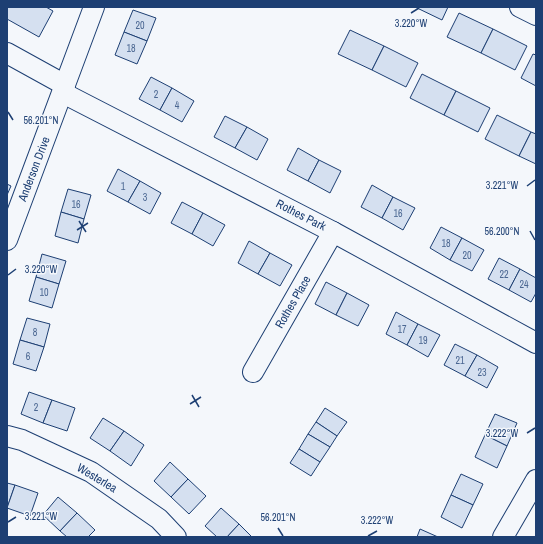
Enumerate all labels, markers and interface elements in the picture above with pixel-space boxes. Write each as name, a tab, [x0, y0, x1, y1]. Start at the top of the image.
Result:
text: 3.220°W	[395, 17, 427, 30]
house number: 20	[135, 19, 145, 32]
house number: 18	[126, 42, 136, 55]
house number: 2	[154, 88, 159, 101]
house number: 4	[175, 99, 180, 112]
text: 56.201°N	[24, 114, 59, 127]
street label: Anderson Drive	[14, 134, 54, 205]
text: 3.221°W	[486, 179, 518, 192]
house number: 1	[121, 180, 126, 193]
house number: 3	[143, 191, 148, 204]
street label: Rothes Park	[273, 196, 329, 234]
house number: 16	[71, 198, 81, 211]
house number: 16	[393, 207, 403, 220]
text: 56.200°N	[485, 225, 520, 238]
house number: 18	[441, 237, 451, 250]
house number: 20	[462, 249, 472, 262]
text: 3.220°W	[25, 263, 57, 276]
house number: 22	[499, 268, 509, 281]
street label: Rothes Place	[271, 273, 315, 331]
house number: 24	[519, 278, 529, 291]
house number: 10	[39, 286, 49, 299]
house number: 17	[397, 323, 407, 336]
house number: 8	[33, 326, 38, 339]
house number: 19	[418, 334, 428, 347]
house number: 6	[26, 350, 31, 363]
house number: 21	[455, 354, 465, 367]
house number: 23	[477, 366, 487, 379]
house number: 2	[34, 401, 39, 414]
text: 3.222°W	[486, 427, 518, 440]
street label: Westerlea	[74, 460, 120, 496]
text: 3.221°W	[25, 510, 57, 523]
text: 56.201°N	[261, 511, 296, 524]
text: 3.222°W	[361, 514, 393, 527]

